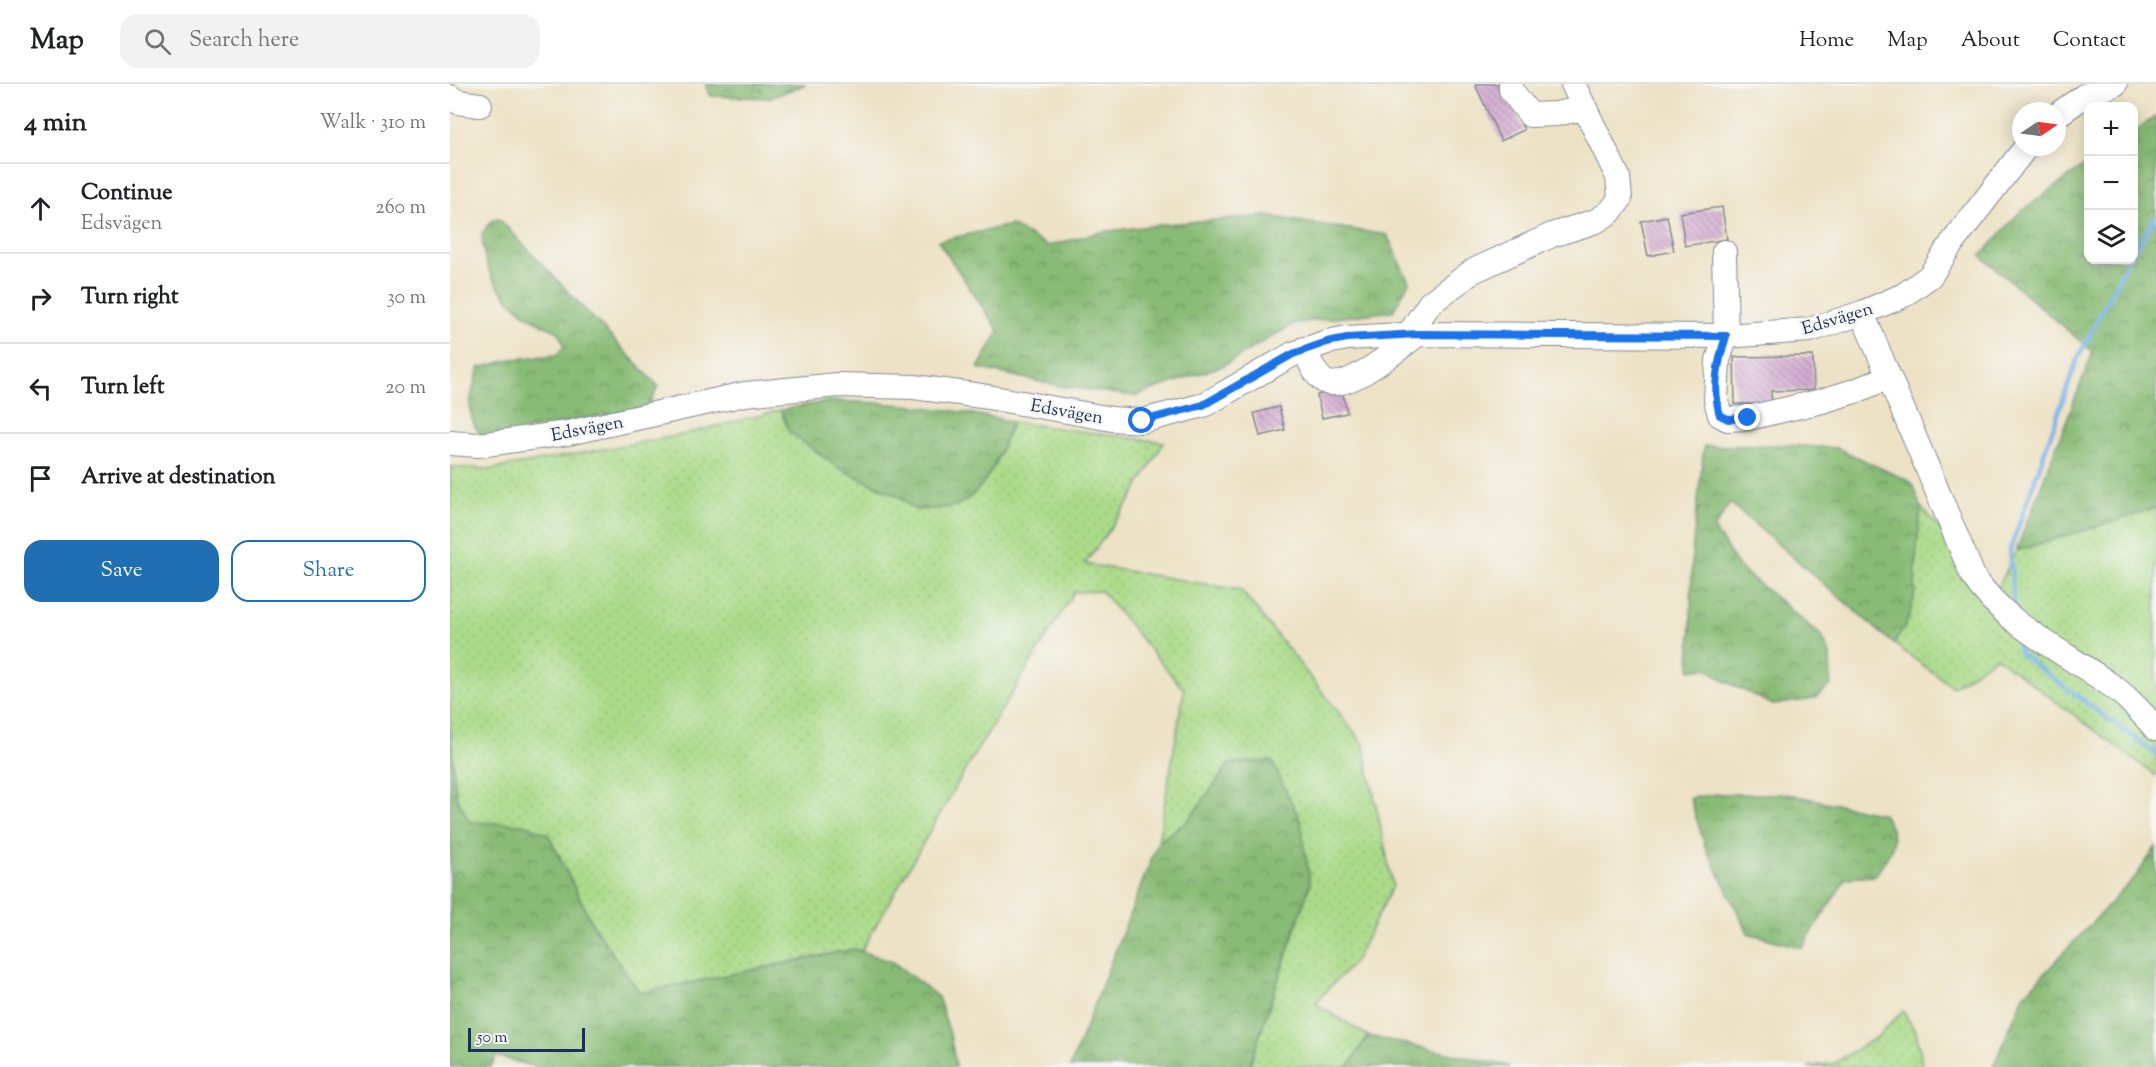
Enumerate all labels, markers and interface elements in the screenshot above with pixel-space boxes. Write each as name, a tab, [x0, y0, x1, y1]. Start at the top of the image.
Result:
search box	[120, 14, 540, 68]
text: Map	[30, 21, 84, 61]
icon: search	[141, 25, 174, 58]
text: Search here	[189, 25, 299, 57]
text: Home	[1799, 26, 1854, 56]
text: Map	[1887, 26, 1928, 56]
text: About	[1961, 26, 2020, 56]
text: Contact	[2053, 26, 2126, 56]
north arrow	[2012, 102, 2066, 156]
map controls	[2084, 102, 2138, 264]
button: +	[2084, 102, 2138, 156]
text: 4 min	[24, 105, 87, 142]
text: Walk · 310 m	[319, 109, 426, 138]
button: −	[2084, 156, 2138, 210]
text: Continue	[81, 178, 172, 210]
icon: ahead	[24, 192, 57, 225]
text: 260 m	[375, 194, 426, 223]
text: Edsvägen	[81, 210, 162, 239]
button: layers	[2084, 210, 2138, 264]
icon: right	[24, 282, 57, 315]
text: Turn right	[81, 282, 178, 314]
text: 30 m	[387, 284, 426, 313]
street label: Edsvägen	[1799, 297, 1877, 343]
icon: left	[24, 372, 57, 405]
text: Turn left	[81, 372, 164, 404]
text: 20 m	[385, 374, 426, 403]
street label: Edsvägen	[1028, 394, 1105, 432]
route end	[1734, 404, 1760, 430]
route start	[1128, 407, 1154, 433]
street label: Edsvägen	[549, 410, 626, 450]
icon: arrive	[24, 462, 57, 495]
text: Arrive at destination	[81, 462, 276, 494]
button: Save	[24, 540, 219, 602]
button: Share	[231, 540, 426, 602]
scale bar	[468, 1025, 585, 1052]
text: 50 m	[477, 1027, 508, 1050]

